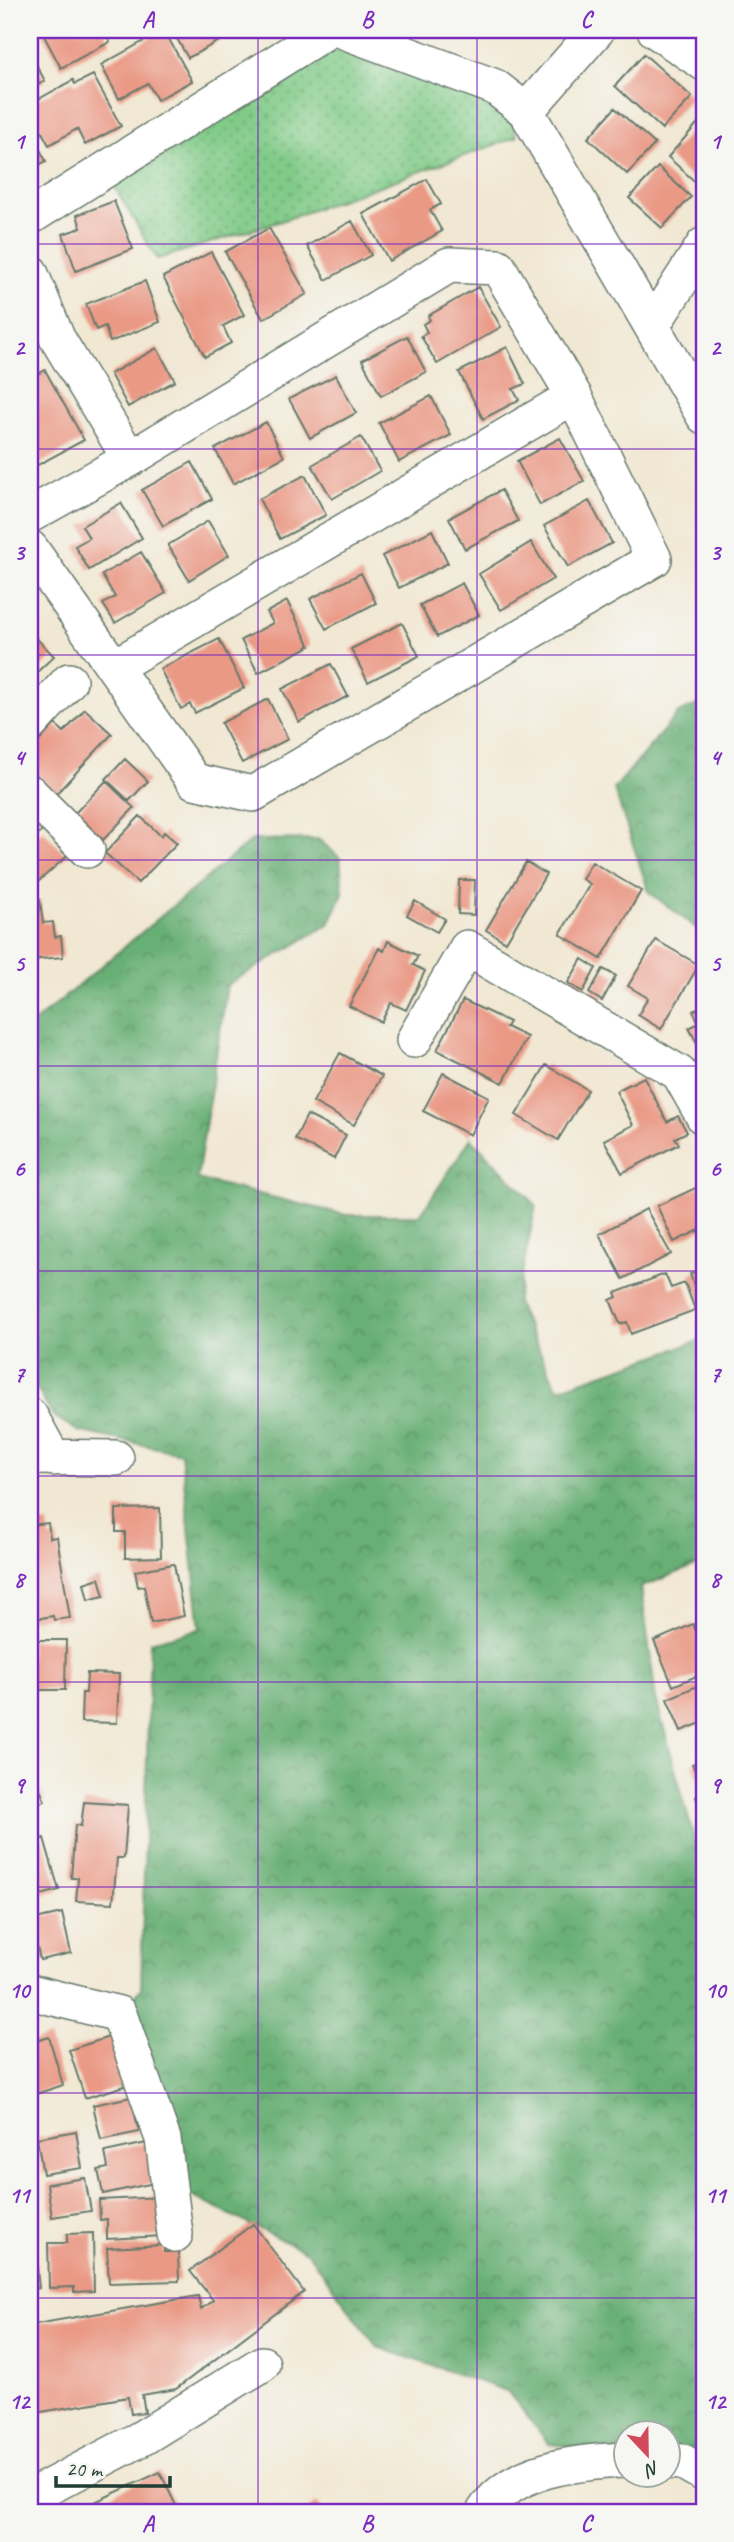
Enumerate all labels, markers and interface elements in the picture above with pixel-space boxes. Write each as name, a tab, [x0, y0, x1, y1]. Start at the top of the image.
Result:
text: A	[142, 5, 156, 34]
text: B	[361, 5, 375, 34]
text: C	[581, 5, 595, 34]
text: 1	[14, 127, 27, 156]
text: 1	[710, 127, 723, 156]
text: 2	[14, 333, 27, 362]
text: 2	[710, 333, 723, 362]
text: 3	[14, 538, 27, 567]
text: 3	[710, 538, 723, 567]
text: 4	[14, 743, 27, 772]
text: 4	[710, 743, 723, 772]
text: 5	[14, 949, 26, 978]
text: 5	[710, 949, 722, 978]
text: 6	[14, 1154, 27, 1183]
text: 6	[710, 1154, 723, 1183]
text: 7	[14, 1360, 27, 1389]
text: 7	[710, 1360, 723, 1389]
text: 8	[14, 1565, 27, 1594]
text: 8	[710, 1565, 723, 1594]
text: 9	[14, 1771, 27, 1800]
text: 9	[710, 1771, 723, 1800]
text: 10	[9, 1976, 32, 2005]
text: 10	[705, 1976, 728, 2005]
text: 11	[9, 2181, 32, 2210]
text: 11	[705, 2181, 728, 2210]
text: 12	[9, 2387, 32, 2416]
text: 12	[705, 2387, 728, 2416]
north arrow	[612, 2420, 682, 2490]
scale bar	[56, 2444, 170, 2488]
text: 20 m	[66, 2456, 104, 2482]
text: N	[640, 2456, 663, 2483]
text: A	[142, 2509, 156, 2538]
text: B	[361, 2509, 375, 2538]
text: C	[581, 2509, 595, 2538]

